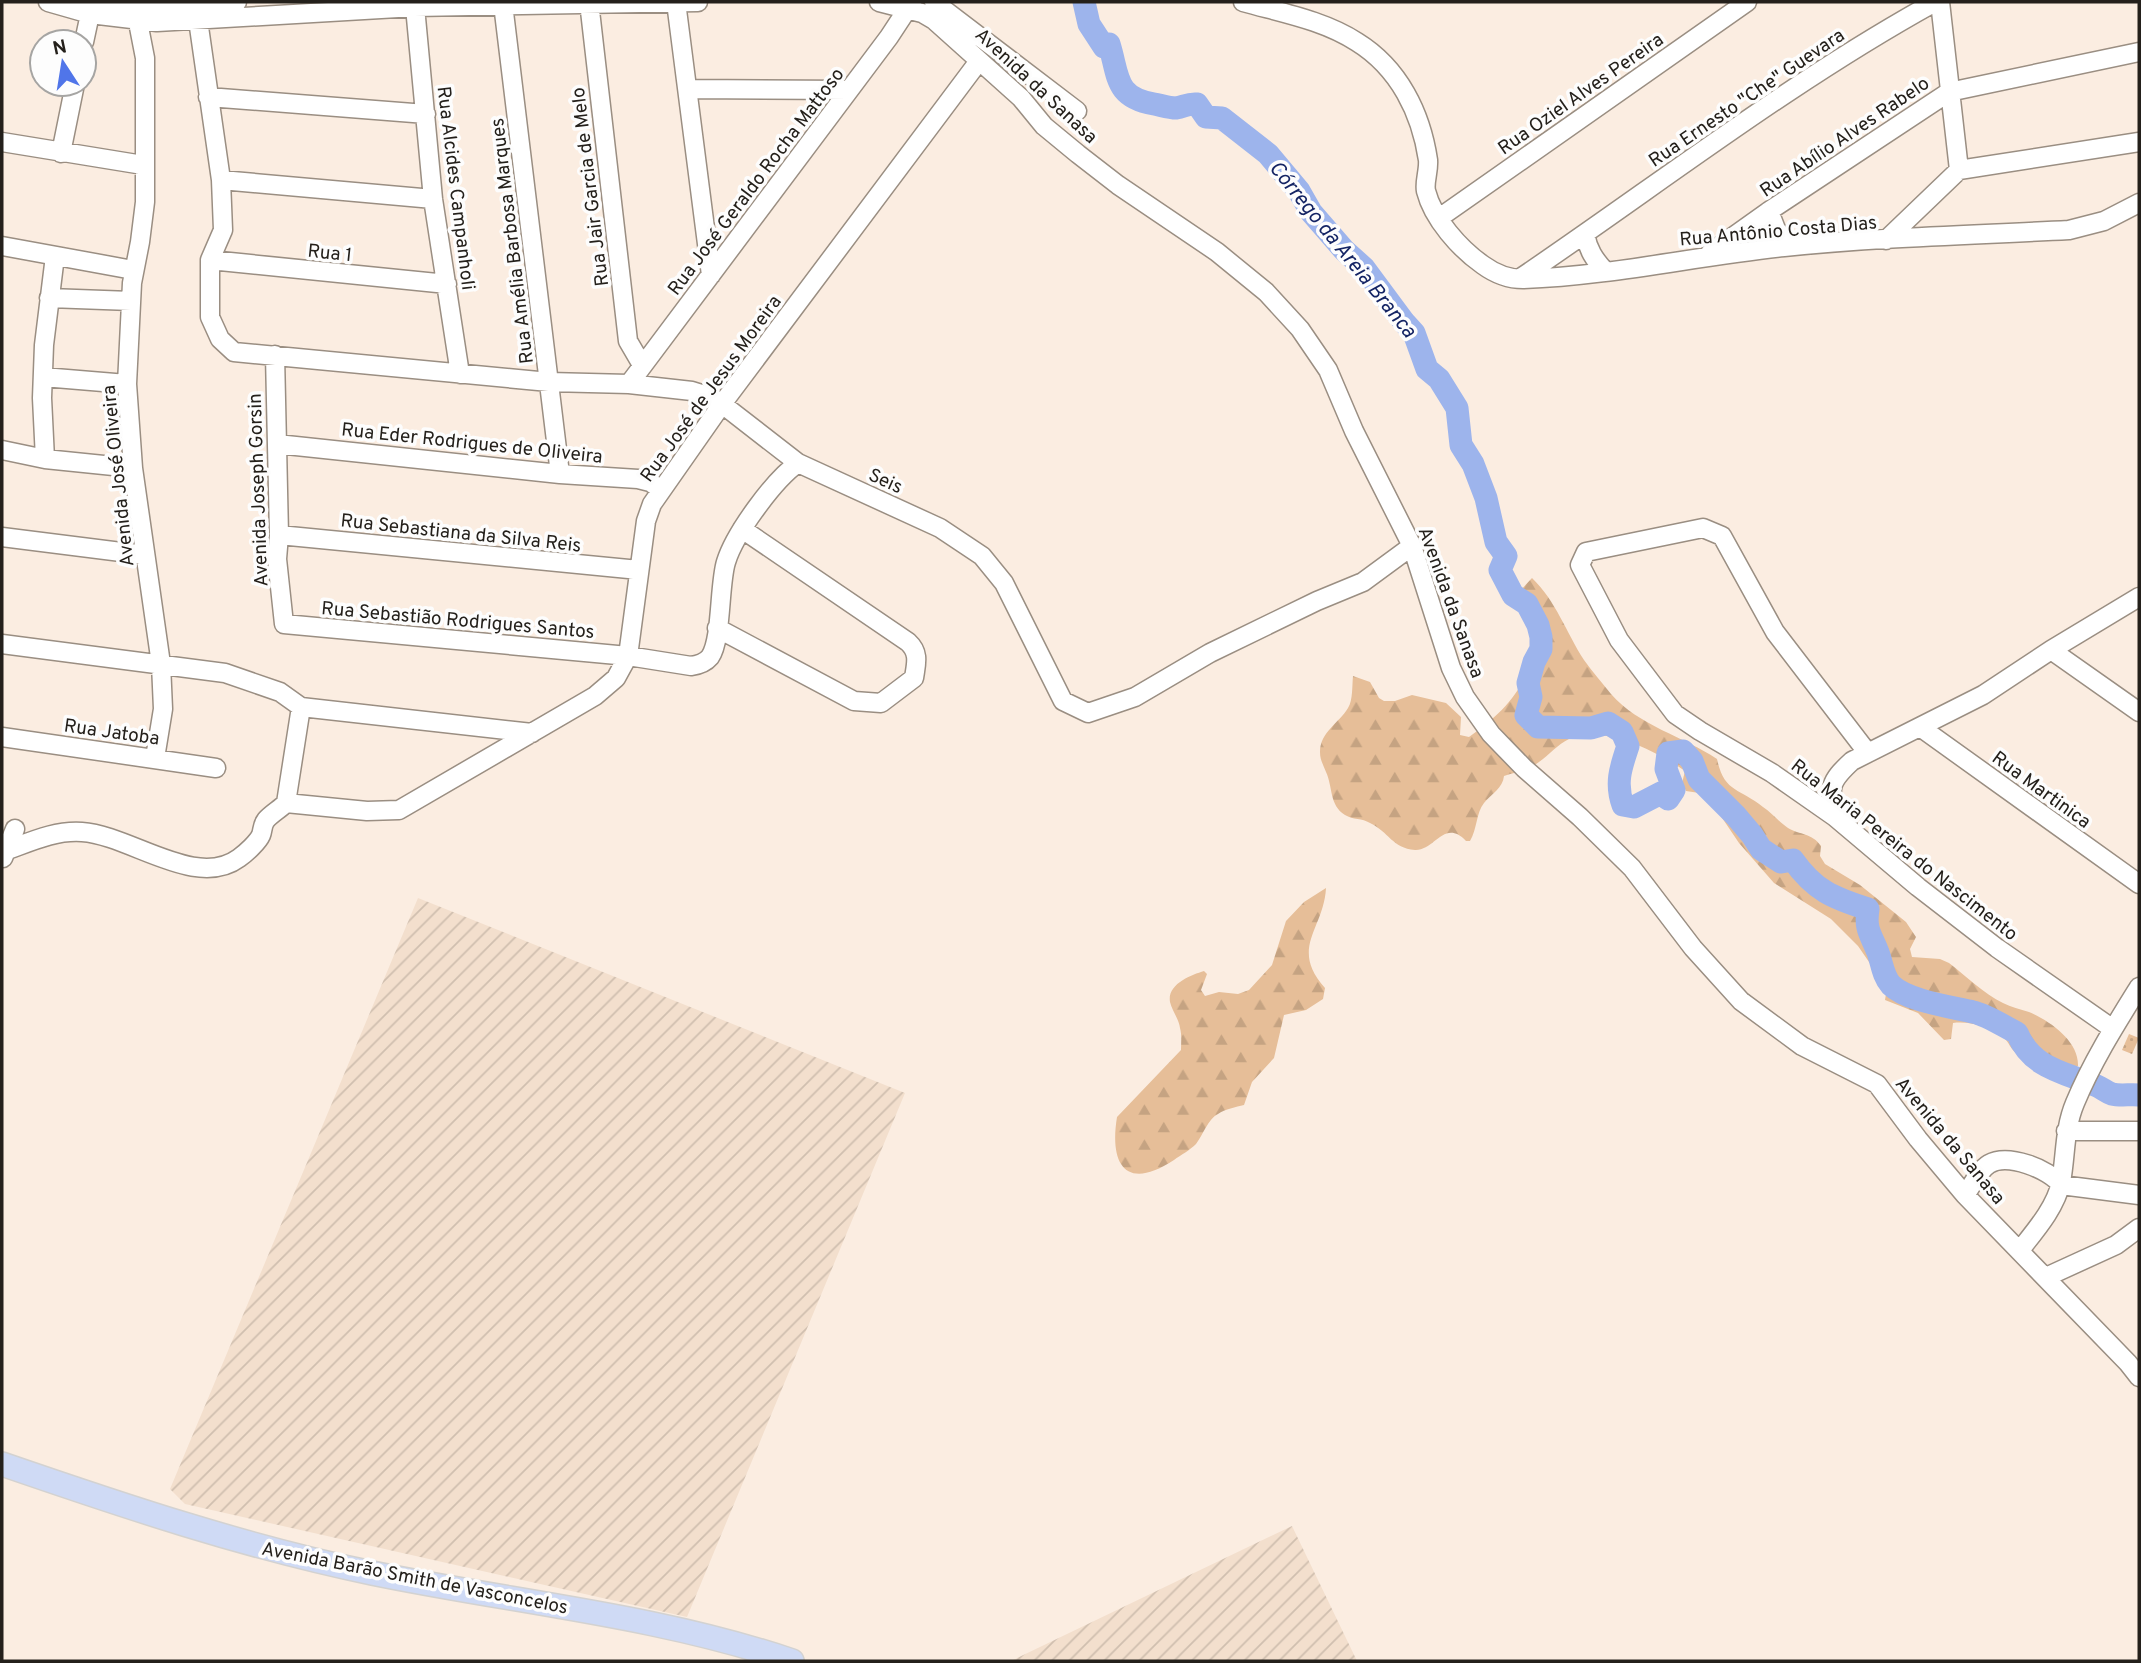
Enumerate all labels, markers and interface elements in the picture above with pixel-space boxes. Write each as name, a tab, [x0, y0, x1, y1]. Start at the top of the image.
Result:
street label: Avenida da Sanasa	[969, 23, 1102, 149]
street label: Rua Ernesto "Che" Guevara	[1644, 24, 1850, 173]
north arrow	[28, 28, 98, 98]
street label: Rua Oziel Alves Pereira	[1494, 28, 1669, 161]
text: N	[51, 35, 69, 61]
street label: Rua José Geraldo Rocha Mattoso	[663, 64, 850, 301]
street label: Rua Abílio Alves Rabelo	[1756, 72, 1935, 203]
street label: Rua Alcides Campanholi	[431, 85, 479, 292]
street label: Rua Jair Garcia de Melo	[567, 86, 615, 288]
street label: Rua Amélia Barbosa Marques	[486, 116, 540, 365]
water label: Córrego da Areia Branca	[1262, 156, 1422, 344]
street label: Rua Antônio Costa Dias	[1678, 211, 1878, 253]
street label: Rua 1	[306, 240, 353, 268]
street label: Rua José de Jesus Moreira	[636, 291, 788, 487]
street label: Avenida José Oliveira	[98, 384, 140, 568]
street label: Avenida Joseph Gorsin	[244, 393, 274, 587]
street label: Rua Eder Rodrigues de Oliveira	[340, 418, 604, 470]
street label: Seis	[864, 464, 906, 500]
street label: Rua Sebastiana da Silva Reis	[339, 509, 582, 559]
street label: Avenida da Sanasa	[1412, 524, 1489, 681]
street label: Rua Sebastião Rodrigues Santos	[320, 597, 595, 645]
street label: Rua Jatoba	[62, 714, 161, 752]
street label: Rua Martinica	[1987, 747, 2095, 835]
street label: Rua Maria Pereira do Nascimento	[1785, 754, 2022, 947]
street label: Avenida da Sanasa	[1889, 1073, 2010, 1210]
street label: Avenida Barão Smith de Vasconcelos	[259, 1537, 570, 1620]

